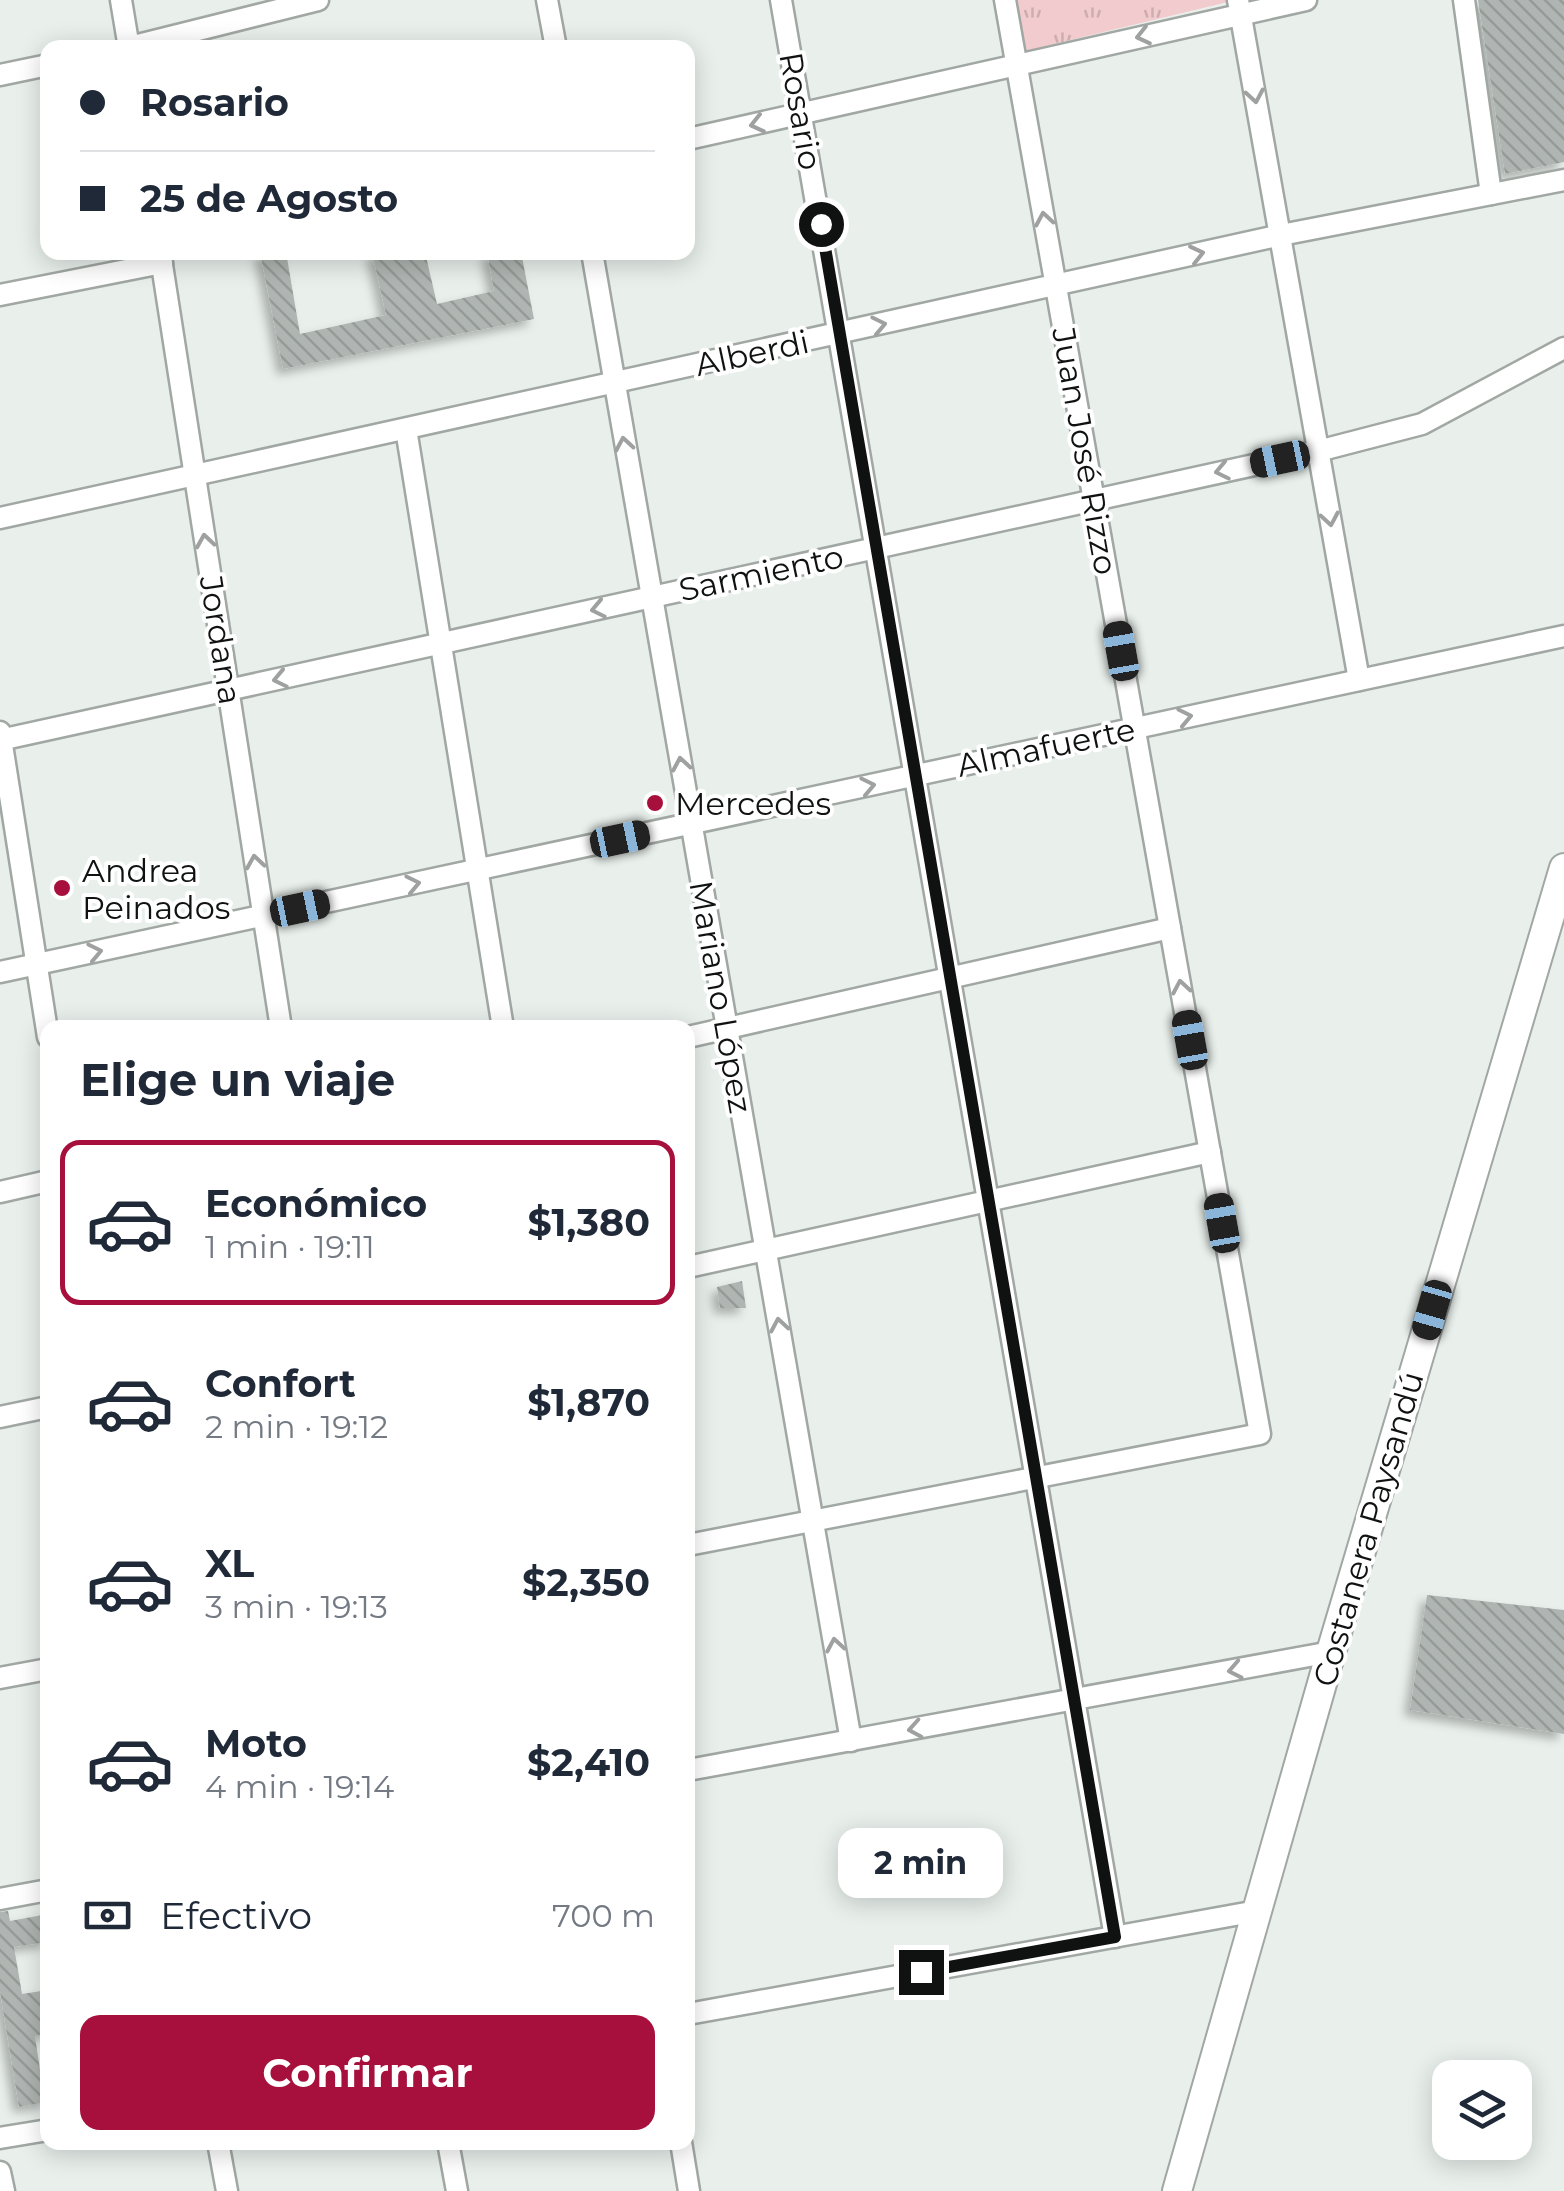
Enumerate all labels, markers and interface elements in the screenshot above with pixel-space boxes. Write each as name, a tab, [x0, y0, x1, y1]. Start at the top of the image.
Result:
one-way arrow	[1135, 24, 1152, 45]
street label: Rosario	[771, 49, 831, 173]
text: Rosario	[140, 79, 289, 126]
one-way arrow	[1244, 87, 1265, 104]
one-way arrow	[749, 112, 766, 133]
text: 25 de Agosto	[140, 175, 398, 222]
route start	[799, 202, 844, 247]
one-way arrow	[1034, 211, 1055, 228]
one-way arrow	[1188, 245, 1205, 266]
one-way arrow	[871, 316, 888, 337]
street label: Alberdi	[692, 322, 812, 384]
street label: Juan José Rizzo	[1044, 323, 1126, 578]
one-way arrow	[614, 435, 635, 452]
car	[1248, 438, 1312, 480]
one-way arrow	[1214, 459, 1231, 480]
one-way arrow	[1319, 511, 1340, 528]
one-way arrow	[196, 533, 217, 549]
street label: Sarmiento	[675, 537, 847, 609]
street label: Jordana	[191, 572, 250, 707]
one-way arrow	[589, 597, 606, 618]
car	[1101, 619, 1141, 683]
one-way arrow	[272, 667, 289, 688]
one-way arrow	[1176, 707, 1193, 728]
street label: Almafuerte	[953, 709, 1139, 785]
one-way arrow	[671, 755, 692, 772]
one-way arrow	[859, 777, 876, 798]
place label: Mercedes	[675, 784, 831, 823]
marker: Mercedes	[644, 792, 666, 814]
car	[588, 818, 652, 860]
place label: Andrea Peinados	[82, 851, 230, 927]
one-way arrow	[246, 854, 267, 870]
one-way arrow	[404, 874, 421, 895]
marker: Andrea Peinados	[51, 877, 73, 899]
street label: Mariano López	[681, 878, 761, 1116]
car	[268, 887, 332, 929]
one-way arrow	[86, 943, 103, 964]
one-way arrow	[1171, 979, 1192, 996]
car	[1170, 1008, 1210, 1072]
text: Elige un viaje	[80, 1052, 395, 1107]
icon: car	[85, 1178, 175, 1268]
text: Económico	[205, 1180, 427, 1227]
car	[1202, 1191, 1242, 1255]
text: $1,380	[528, 1199, 650, 1246]
text: 1 min · 19:11	[205, 1227, 375, 1266]
car	[1409, 1277, 1455, 1343]
one-way arrow	[769, 1317, 790, 1333]
icon: car	[85, 1358, 175, 1448]
text: Confort	[205, 1360, 356, 1407]
street label: Costanera Paysandú	[1304, 1367, 1432, 1691]
text: $1,870	[527, 1379, 650, 1426]
text: 2 min · 19:12	[205, 1407, 388, 1446]
icon: car	[85, 1538, 175, 1628]
text: XL	[205, 1540, 254, 1587]
text: $2,350	[522, 1559, 650, 1606]
text: 3 min · 19:13	[205, 1587, 388, 1626]
one-way arrow	[825, 1637, 846, 1653]
one-way arrow	[1227, 1659, 1243, 1680]
icon: car	[85, 1718, 175, 1808]
one-way arrow	[907, 1718, 924, 1739]
text: Moto	[205, 1720, 307, 1767]
text: $2,410	[527, 1739, 650, 1786]
text: 4 min · 19:14	[205, 1767, 394, 1806]
callout: 2 min	[838, 1827, 1004, 1897]
text: 2 min	[874, 1843, 967, 1882]
icon: cash	[80, 1888, 135, 1943]
text: Efectivo	[160, 1892, 312, 1939]
text: 700 m	[552, 1896, 655, 1935]
route end	[899, 1950, 944, 1995]
button: Confirmar	[80, 2015, 655, 2130]
map controls	[1432, 2060, 1532, 2160]
button: layers	[1432, 2060, 1532, 2160]

